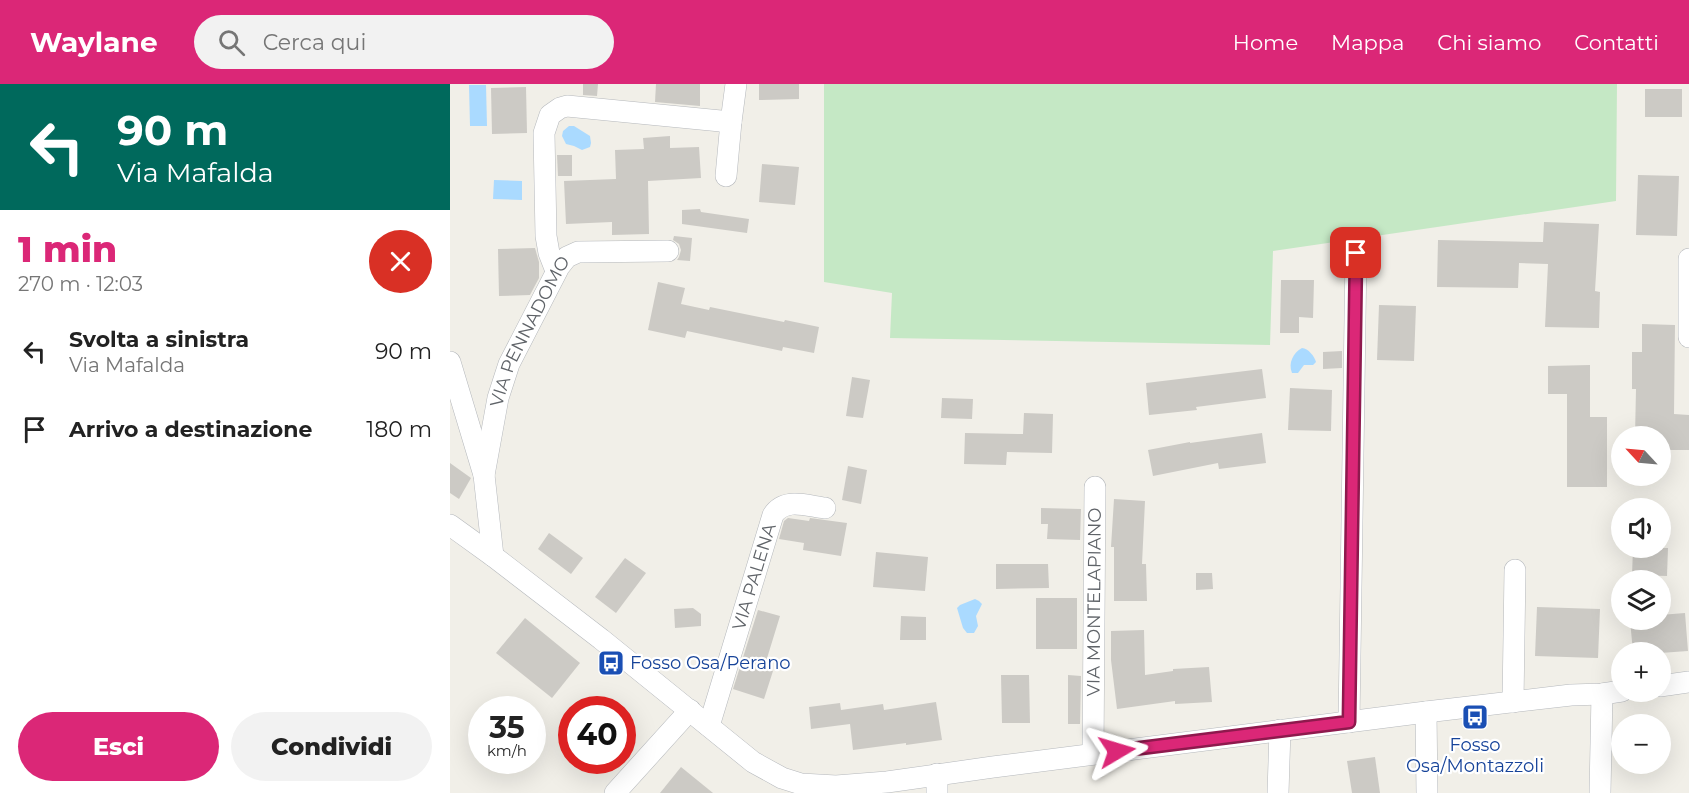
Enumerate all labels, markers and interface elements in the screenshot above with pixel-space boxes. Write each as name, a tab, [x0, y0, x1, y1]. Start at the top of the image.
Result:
search box	[194, 15, 614, 69]
text: Waylane	[30, 25, 158, 59]
icon: search	[215, 26, 248, 59]
text: Cerca qui	[263, 29, 366, 56]
text: Home	[1233, 30, 1298, 55]
text: Mappa	[1331, 30, 1404, 55]
text: Chi siamo	[1437, 30, 1541, 55]
text: Contatti	[1574, 30, 1659, 55]
text: 90 m	[117, 104, 228, 156]
icon: left	[18, 108, 96, 186]
text: Via Mafalda	[117, 156, 274, 189]
text: 1 min	[18, 227, 117, 271]
pin	[1330, 227, 1381, 278]
button: close	[369, 230, 432, 293]
icon: arrive	[1339, 236, 1372, 269]
street label: VIA PENNADOMO	[486, 251, 575, 408]
text: 270 m · 12:03	[18, 272, 143, 296]
text: Svolta a sinistra	[69, 326, 249, 353]
icon: left	[18, 335, 51, 368]
text: 90 m	[375, 338, 432, 365]
text: Via Mafalda	[69, 353, 185, 377]
icon: arrive	[18, 413, 51, 446]
text: Arrivo a destinazione	[69, 416, 312, 443]
text: 180 m	[366, 416, 432, 443]
north arrow	[1611, 426, 1671, 486]
map controls	[1611, 426, 1671, 774]
button: sound	[1611, 498, 1671, 558]
street label: VIA MONTELAPIANO	[1082, 507, 1106, 697]
street label: VIA PALENA	[728, 521, 781, 633]
button: layers	[1611, 570, 1671, 630]
button: +	[1611, 642, 1671, 702]
bus stop icon: Fosso Osa/Perano	[596, 648, 626, 678]
place label: Fosso Osa/Perano	[630, 652, 791, 674]
speed limit sign: 40	[558, 696, 636, 774]
bus stop icon: Fosso Osa/Montazzoli	[1460, 702, 1490, 732]
text: 35	[489, 709, 525, 746]
button: Esci	[18, 712, 219, 781]
button: Condividi	[231, 712, 432, 781]
button: −	[1611, 714, 1671, 774]
position arrow	[1085, 719, 1149, 783]
place label: Fosso Osa/Montazzoli	[1406, 734, 1544, 777]
text: km/h	[487, 741, 527, 760]

